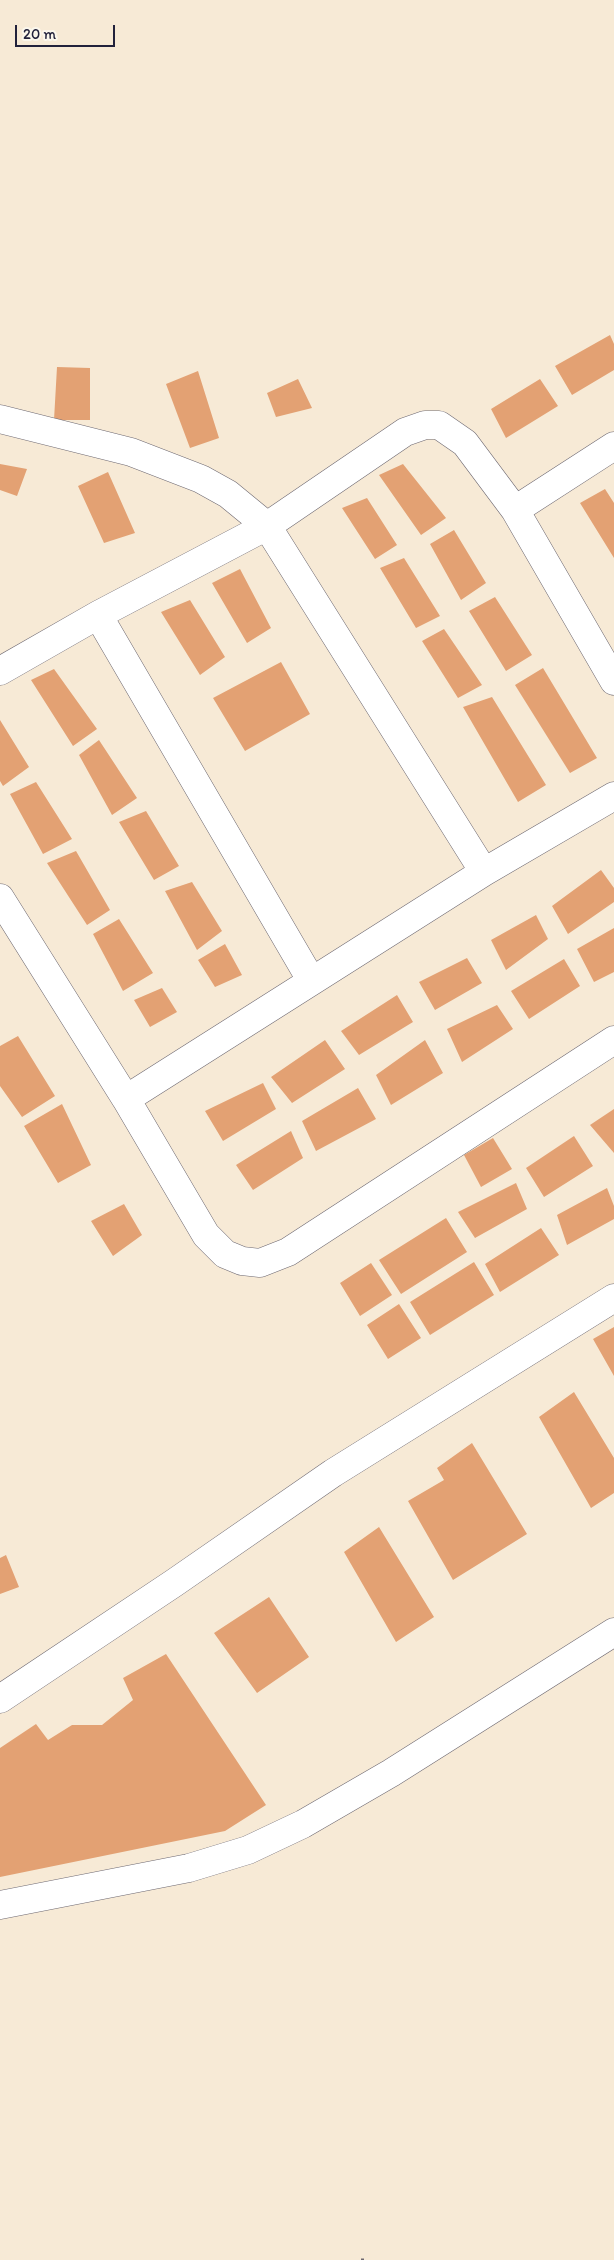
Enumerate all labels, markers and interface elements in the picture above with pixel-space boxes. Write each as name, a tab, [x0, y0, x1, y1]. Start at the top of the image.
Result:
scale bar	[18, 15, 118, 47]
text: 20 m	[23, 25, 56, 43]

